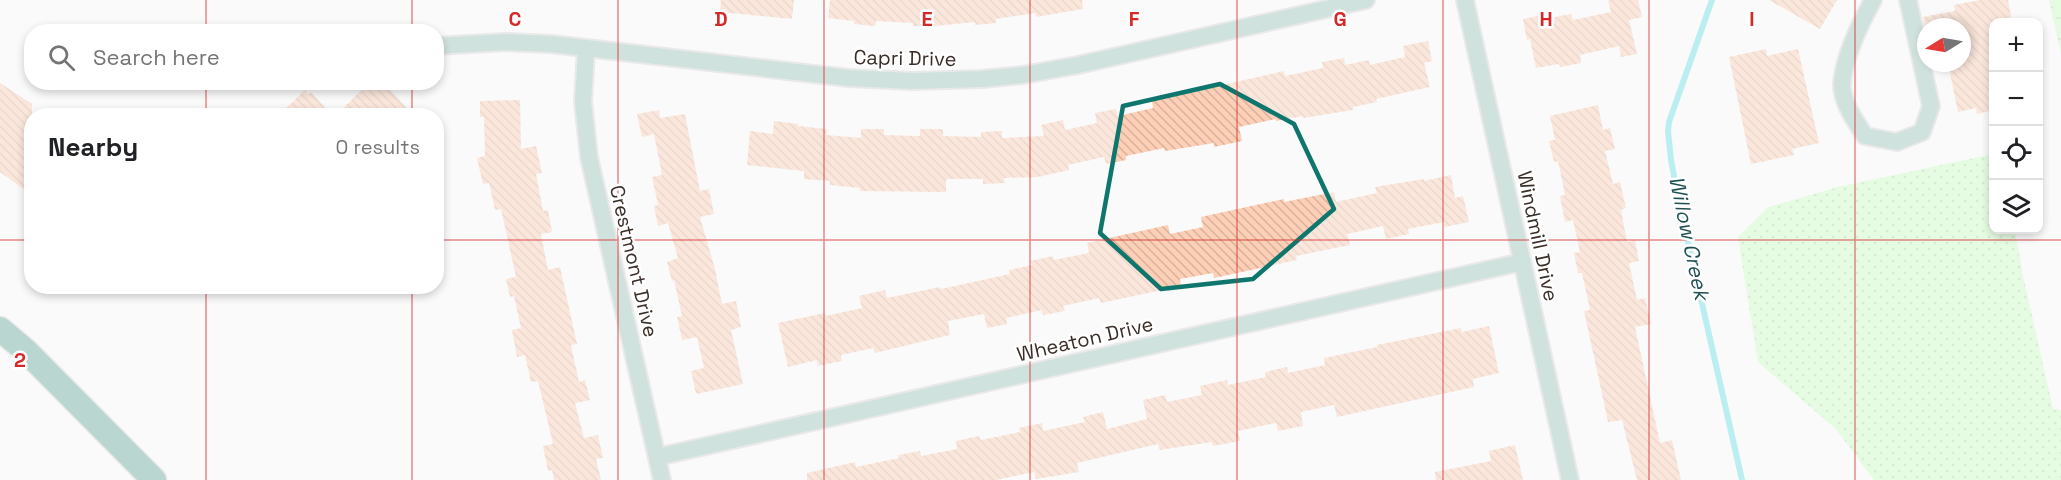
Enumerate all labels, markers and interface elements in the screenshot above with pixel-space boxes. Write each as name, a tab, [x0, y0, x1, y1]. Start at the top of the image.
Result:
text: C	[509, 6, 522, 32]
text: D	[714, 6, 728, 32]
text: E	[921, 6, 933, 32]
text: F	[1129, 6, 1140, 32]
text: G	[1333, 6, 1347, 32]
text: H	[1539, 6, 1553, 32]
text: I	[1749, 6, 1755, 32]
north arrow	[1917, 18, 1971, 72]
map controls	[1989, 18, 2043, 234]
button: +	[1989, 18, 2043, 72]
search box	[24, 24, 444, 90]
icon: search	[45, 41, 78, 74]
text: Search here	[93, 43, 220, 71]
street label: Capri Drive	[853, 44, 957, 72]
button: −	[1989, 72, 2043, 126]
button: locate	[1989, 126, 2043, 180]
text: Nearby	[48, 130, 138, 164]
text: 0 results	[336, 134, 420, 160]
street label: Windmill Drive	[1512, 168, 1564, 304]
water label: Willow Creek	[1663, 173, 1716, 305]
button: layers	[1989, 180, 2043, 234]
street label: Crestmont Drive	[604, 182, 664, 340]
street label: Wheaton Drive	[1014, 311, 1156, 367]
text: 2	[14, 347, 26, 373]

